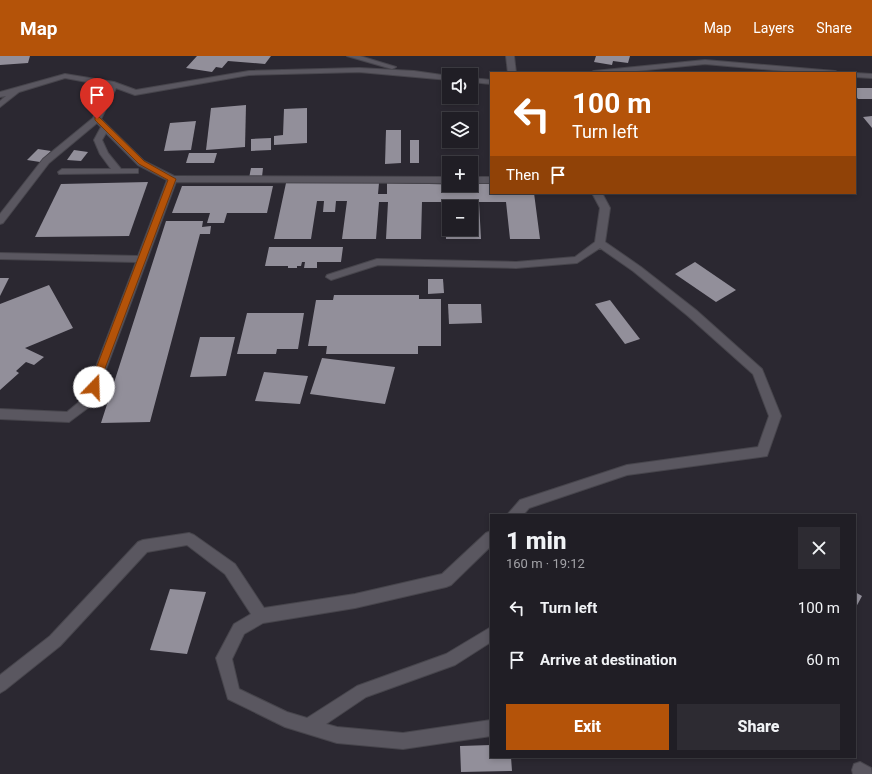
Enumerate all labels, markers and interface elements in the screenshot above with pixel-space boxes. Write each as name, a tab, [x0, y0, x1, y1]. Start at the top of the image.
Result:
text: Map	[20, 17, 58, 40]
text: Map	[704, 20, 731, 36]
text: Layers	[753, 20, 794, 36]
text: Share	[816, 20, 852, 36]
map controls	[442, 68, 478, 236]
button: sound	[442, 68, 478, 104]
pin	[80, 78, 114, 119]
icon: arrive	[86, 84, 108, 106]
text: 100 m	[572, 87, 651, 120]
icon: left	[506, 88, 558, 140]
button: layers	[442, 112, 478, 148]
text: Turn left	[572, 121, 638, 142]
button: +	[442, 156, 478, 192]
icon: arrive	[547, 164, 569, 186]
text: Then	[506, 166, 539, 184]
button: −	[442, 200, 478, 236]
position arrow	[73, 366, 115, 408]
text: 1 min	[506, 527, 567, 555]
button: close	[798, 527, 840, 569]
text: 160 m · 19:12	[506, 556, 585, 571]
icon: left	[506, 597, 528, 619]
text: Turn left	[540, 599, 597, 617]
text: 100 m	[798, 599, 840, 617]
icon: arrive	[506, 649, 528, 671]
text: Arrive at destination	[540, 651, 677, 669]
text: 60 m	[806, 651, 840, 669]
button: Exit	[506, 704, 669, 750]
button: Share	[677, 704, 840, 750]

